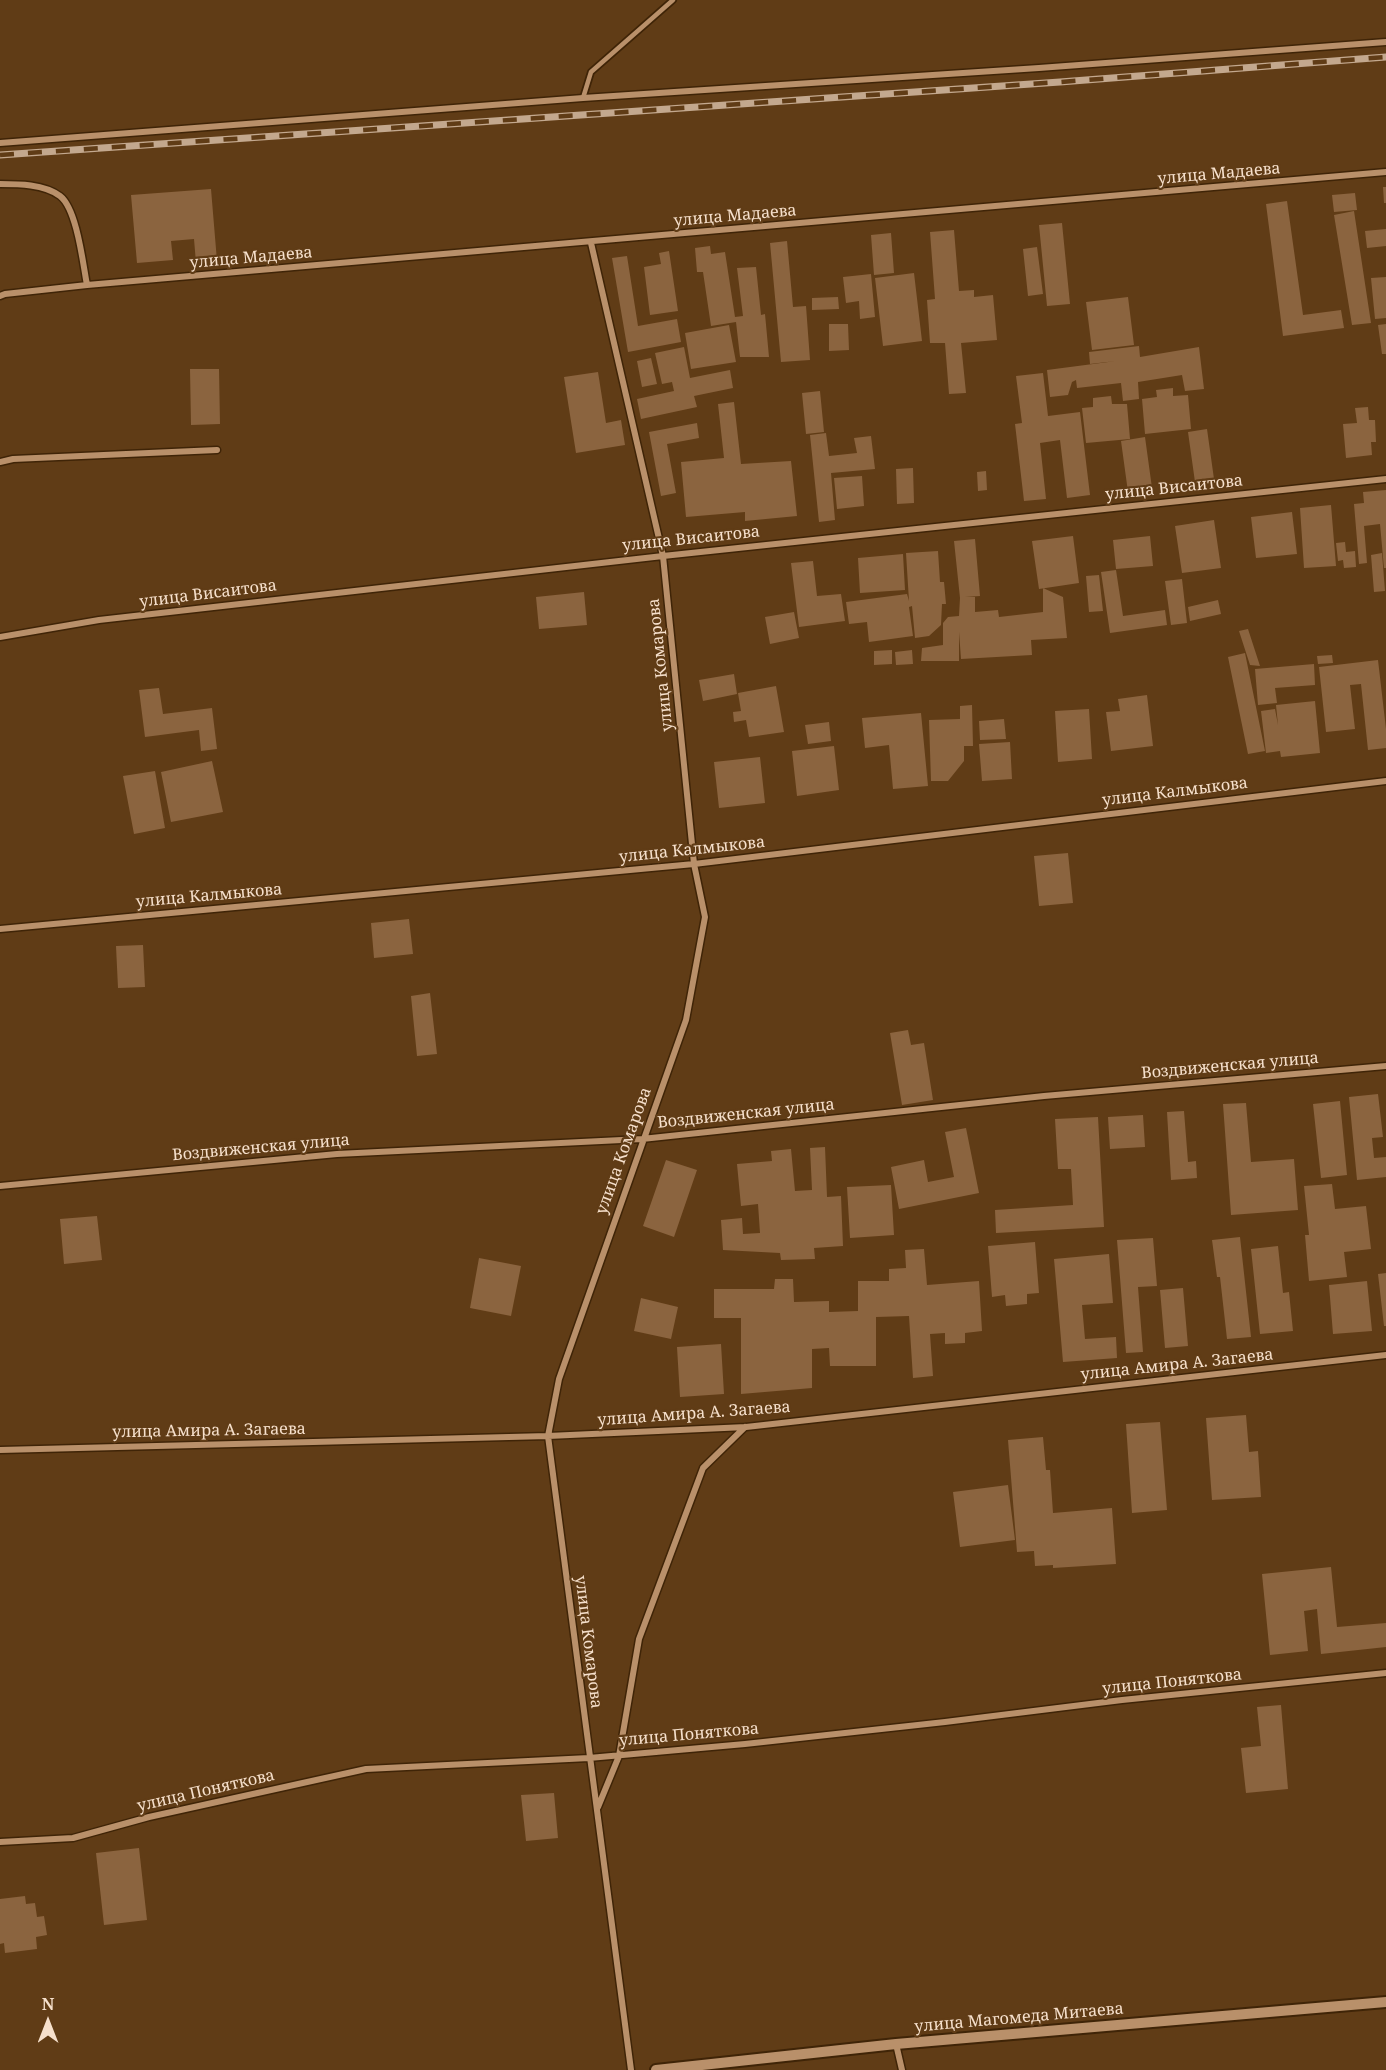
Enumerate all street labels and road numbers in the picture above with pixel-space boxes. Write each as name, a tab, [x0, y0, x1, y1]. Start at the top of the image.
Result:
street label: улица Мадаева	[1157, 159, 1281, 189]
street label: улица Мадаева	[673, 201, 797, 231]
street label: улица Мадаева	[189, 243, 313, 273]
street label: улица Висаитова	[1104, 471, 1244, 505]
street label: улица Висаитова	[621, 522, 761, 556]
street label: улица Висаитова	[138, 576, 278, 612]
street label: улица Комарова	[644, 597, 678, 733]
street label: улица Калмыкова	[1101, 774, 1249, 810]
street label: улица Калмыкова	[618, 833, 766, 867]
street label: улица Калмыкова	[135, 880, 283, 912]
street label: Воздвиженская улица	[1140, 1049, 1320, 1083]
street label: улица Комарова	[592, 1085, 656, 1217]
street label: Воздвиженская улица	[656, 1095, 836, 1133]
street label: Воздвиженская улица	[171, 1131, 351, 1165]
street label: улица Амира А. Загаева	[1080, 1345, 1274, 1385]
street label: улица Амира А. Загаева	[597, 1398, 791, 1430]
street label: улица Амира А. Загаева	[112, 1420, 306, 1442]
street label: улица Комарова	[570, 1574, 606, 1710]
street label: улица Поняткова	[1101, 1665, 1243, 1699]
street label: улица Поняткова	[618, 1719, 760, 1751]
street label: улица Поняткова	[135, 1766, 277, 1816]
street label: улица Магомеда Митаева	[914, 1999, 1124, 2037]

